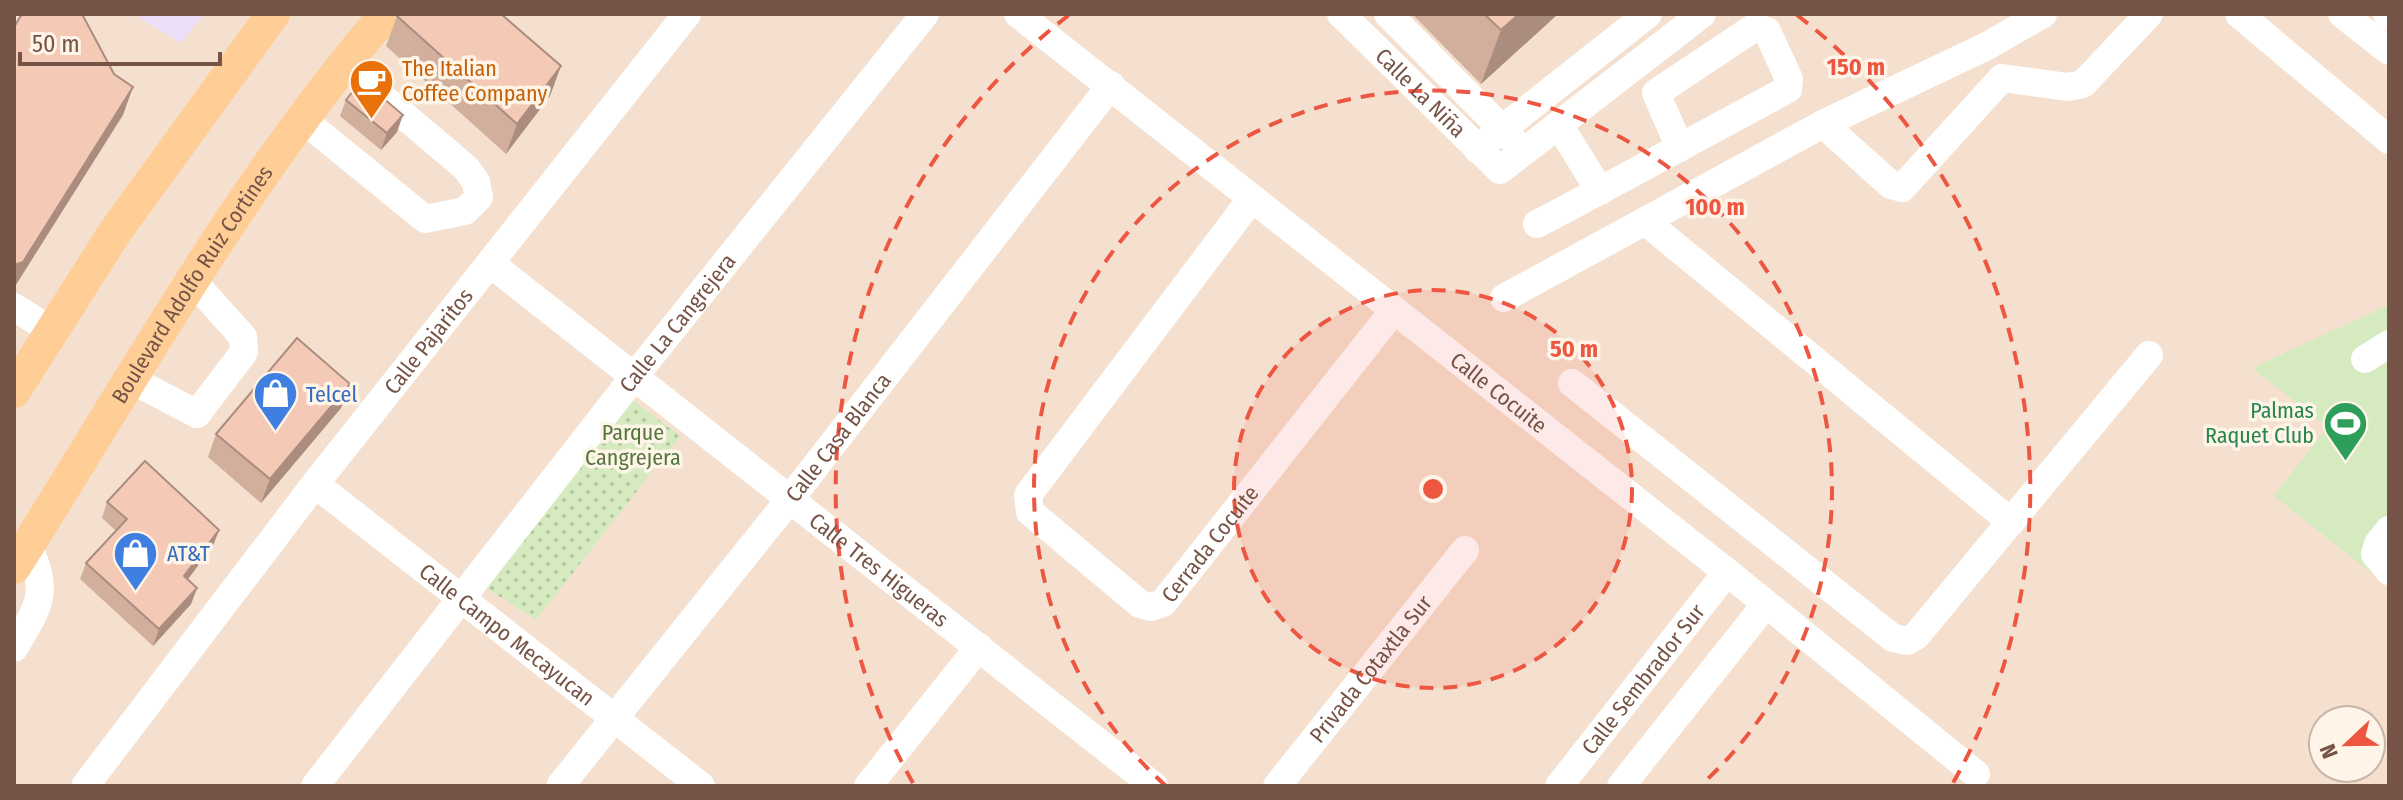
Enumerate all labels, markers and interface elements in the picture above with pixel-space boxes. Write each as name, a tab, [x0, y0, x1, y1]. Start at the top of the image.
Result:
scale bar	[20, 16, 220, 66]
text: 50 m	[32, 30, 80, 58]
street label: Calle La Niña	[1370, 43, 1471, 143]
text: 150 m	[1827, 53, 1885, 81]
place label: The Italian Coffee Company	[402, 55, 547, 107]
cafe icon: The Italian Coffee Company	[347, 57, 395, 120]
street label: Boulevard Adolfo Ruiz Cortines	[106, 160, 279, 408]
text: 100 m	[1685, 193, 1745, 221]
street label: Calle La Cangrejera	[614, 248, 742, 398]
street label: Calle Pajaritos	[378, 283, 479, 400]
text: 50 m	[1550, 335, 1598, 363]
street label: Calle Cocuite	[1445, 347, 1552, 439]
street label: Calle Casa Blanca	[780, 368, 897, 507]
shop icon: Telcel	[251, 370, 299, 433]
place label: Telcel	[306, 381, 357, 408]
place label: Palmas Raquet Club	[2205, 397, 2314, 449]
sports icon: Palmas Raquet Club	[2321, 399, 2369, 462]
park label: Parque Cangrejera	[585, 419, 681, 471]
centre of rings	[1419, 475, 1447, 503]
street label: Cerrada Cocuite	[1156, 480, 1264, 608]
street label: Calle Tres Higueras	[804, 507, 954, 633]
shop icon: AT&T	[112, 529, 160, 592]
place label: AT&T	[167, 540, 211, 567]
street label: Calle Campo Mecayucan	[414, 558, 600, 712]
street label: Privada Cotaxtla Sur	[1304, 590, 1438, 748]
street label: Calle Sembrador Sur	[1576, 599, 1711, 760]
north arrow	[2307, 704, 2387, 784]
text: N	[2314, 740, 2344, 762]

